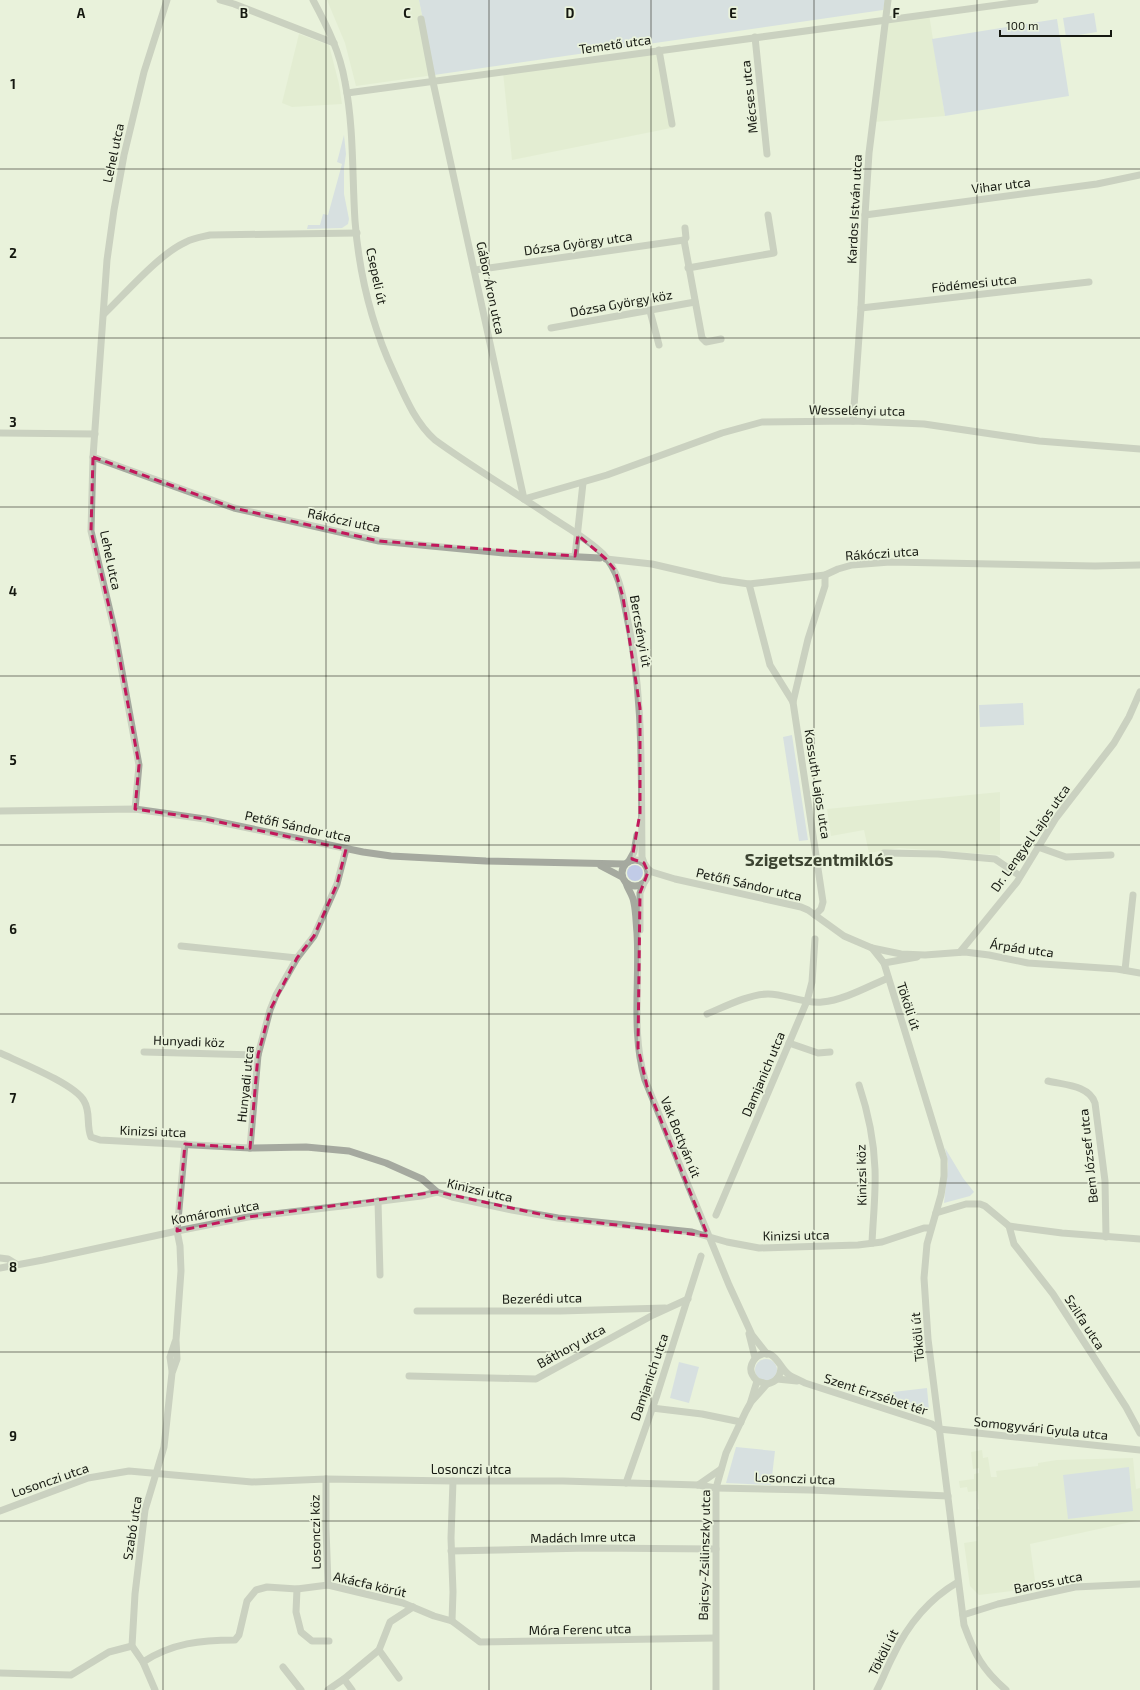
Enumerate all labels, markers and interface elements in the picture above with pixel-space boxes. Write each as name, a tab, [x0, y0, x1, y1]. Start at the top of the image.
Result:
text: A	[77, 5, 86, 21]
text: B	[240, 5, 248, 21]
text: C	[403, 5, 411, 21]
text: D	[566, 5, 575, 21]
text: E	[729, 5, 737, 21]
text: F	[892, 5, 900, 21]
scale bar	[1000, 12, 1111, 38]
text: 100 m	[1006, 18, 1038, 32]
street label: Temető utca	[578, 31, 652, 57]
street label: Mécses utca	[737, 60, 761, 134]
text: 1	[10, 76, 16, 92]
street label: Lehel utca	[99, 122, 127, 184]
street label: Kardos István utca	[843, 154, 865, 264]
street label: Vihar utca	[970, 173, 1032, 197]
street label: Dózsa György utca	[523, 227, 633, 259]
street label: Gábor Áron utca	[473, 240, 510, 336]
text: 2	[9, 245, 17, 261]
street label: Csepeli út	[363, 246, 391, 306]
street label: Födémesi utca	[931, 271, 1017, 295]
street label: Dózsa György köz	[568, 286, 674, 320]
street label: Wesselényi utca	[809, 401, 905, 419]
text: 3	[9, 414, 17, 430]
street label: Rákóczi utca	[306, 504, 382, 536]
street label: Lehel utca	[97, 529, 125, 591]
street label: Rákóczi utca	[845, 542, 919, 564]
text: 4	[9, 583, 17, 599]
street label: Bercsényi út	[627, 594, 655, 668]
street label: Kossuth Lajos utca	[801, 728, 835, 840]
text: 5	[9, 752, 17, 768]
street label: Dr. Lengyel Lajos utca	[987, 781, 1073, 895]
street label: Petőfi Sándor utca	[243, 807, 353, 845]
district label: Szigetszentmiklós	[745, 849, 893, 869]
street label: Petőfi Sándor utca	[694, 864, 804, 904]
text: 6	[9, 921, 17, 937]
street label: Árpád utca	[989, 935, 1055, 960]
street label: Tököli út	[894, 980, 924, 1032]
street label: Damjanich utca	[738, 1029, 788, 1119]
street label: Hunyadi köz	[153, 1032, 225, 1050]
street label: Hunyadi utca	[233, 1045, 257, 1123]
text: 7	[10, 1090, 17, 1106]
street label: Vak Bottyán út	[657, 1094, 705, 1180]
street label: Bem József utca	[1075, 1108, 1101, 1204]
street label: Kinizsi utca	[119, 1122, 187, 1140]
street label: Kinizsi köz	[852, 1144, 870, 1206]
street label: Kinizsi utca	[446, 1175, 514, 1205]
street label: Komáromi utca	[170, 1196, 260, 1228]
street label: Kinizsi utca	[762, 1226, 830, 1244]
text: 8	[9, 1259, 17, 1275]
street label: Bezerédi utca	[502, 1289, 582, 1307]
street label: Szilfa utca	[1061, 1292, 1109, 1352]
street label: Tököli út	[907, 1312, 927, 1362]
street label: Báthory utca	[534, 1321, 608, 1371]
street label: Damjanich utca	[627, 1331, 671, 1423]
street label: Szent Erzsébet tér	[822, 1370, 930, 1418]
street label: Somogyvári Gyula utca	[973, 1413, 1109, 1443]
text: 9	[9, 1428, 17, 1444]
street label: Losonczi utca	[9, 1459, 91, 1501]
street label: Losonczi utca	[431, 1461, 511, 1477]
street label: Losonczi utca	[754, 1469, 836, 1487]
street label: Bajcsy-Zsilinszky utca	[695, 1489, 713, 1621]
street label: Losonczi köz	[306, 1494, 324, 1570]
street label: Szabó utca	[119, 1495, 145, 1561]
street label: Madách Imre utca	[530, 1528, 636, 1546]
street label: Akácfa körút	[332, 1568, 408, 1600]
street label: Baross utca	[1012, 1568, 1084, 1596]
street label: Móra Ferenc utca	[529, 1620, 631, 1638]
street label: Tököli út	[865, 1626, 901, 1678]

